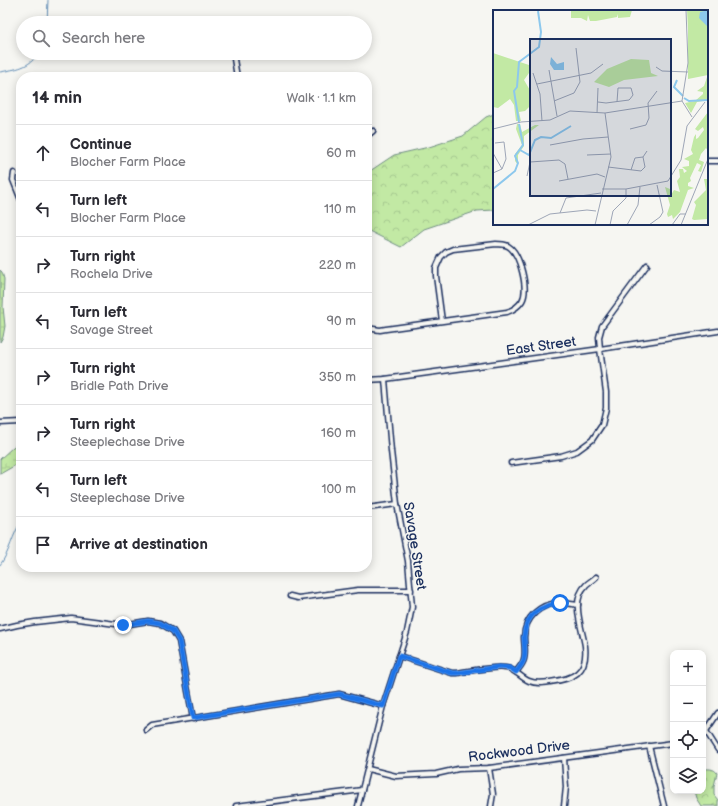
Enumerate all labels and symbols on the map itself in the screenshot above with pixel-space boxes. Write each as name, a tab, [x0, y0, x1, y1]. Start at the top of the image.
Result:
inset map	[493, 10, 708, 225]
street label: East Street	[505, 333, 578, 359]
street label: Savage Street	[400, 501, 430, 592]
route start	[551, 594, 569, 612]
route end	[114, 616, 132, 634]
street label: Rockwood Drive	[467, 736, 571, 766]

